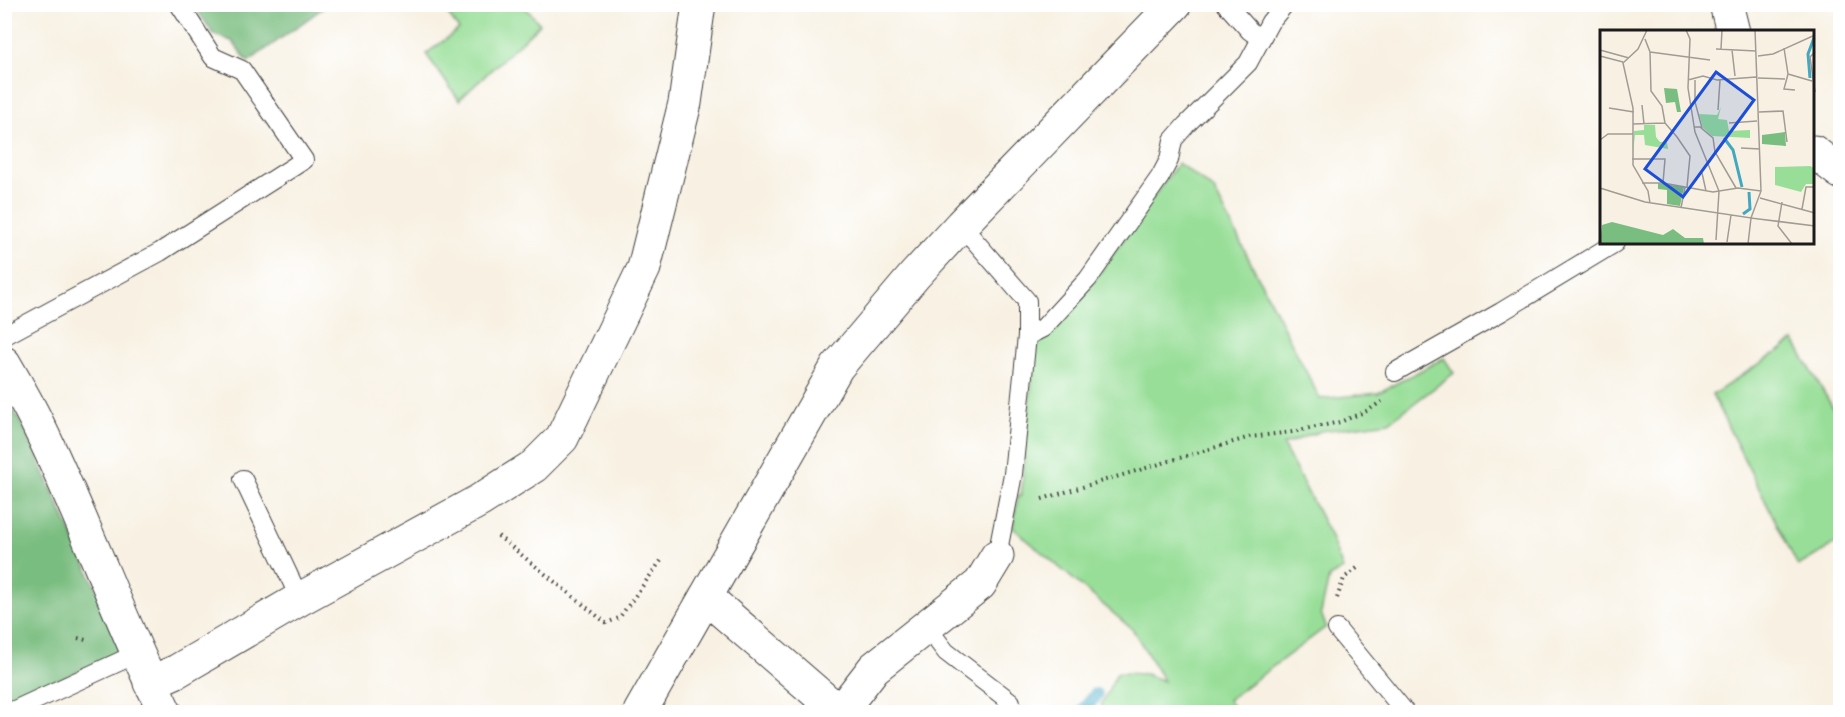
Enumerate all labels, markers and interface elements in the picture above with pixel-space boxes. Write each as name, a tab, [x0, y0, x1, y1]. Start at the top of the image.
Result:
inset map	[1600, 30, 1815, 244]

